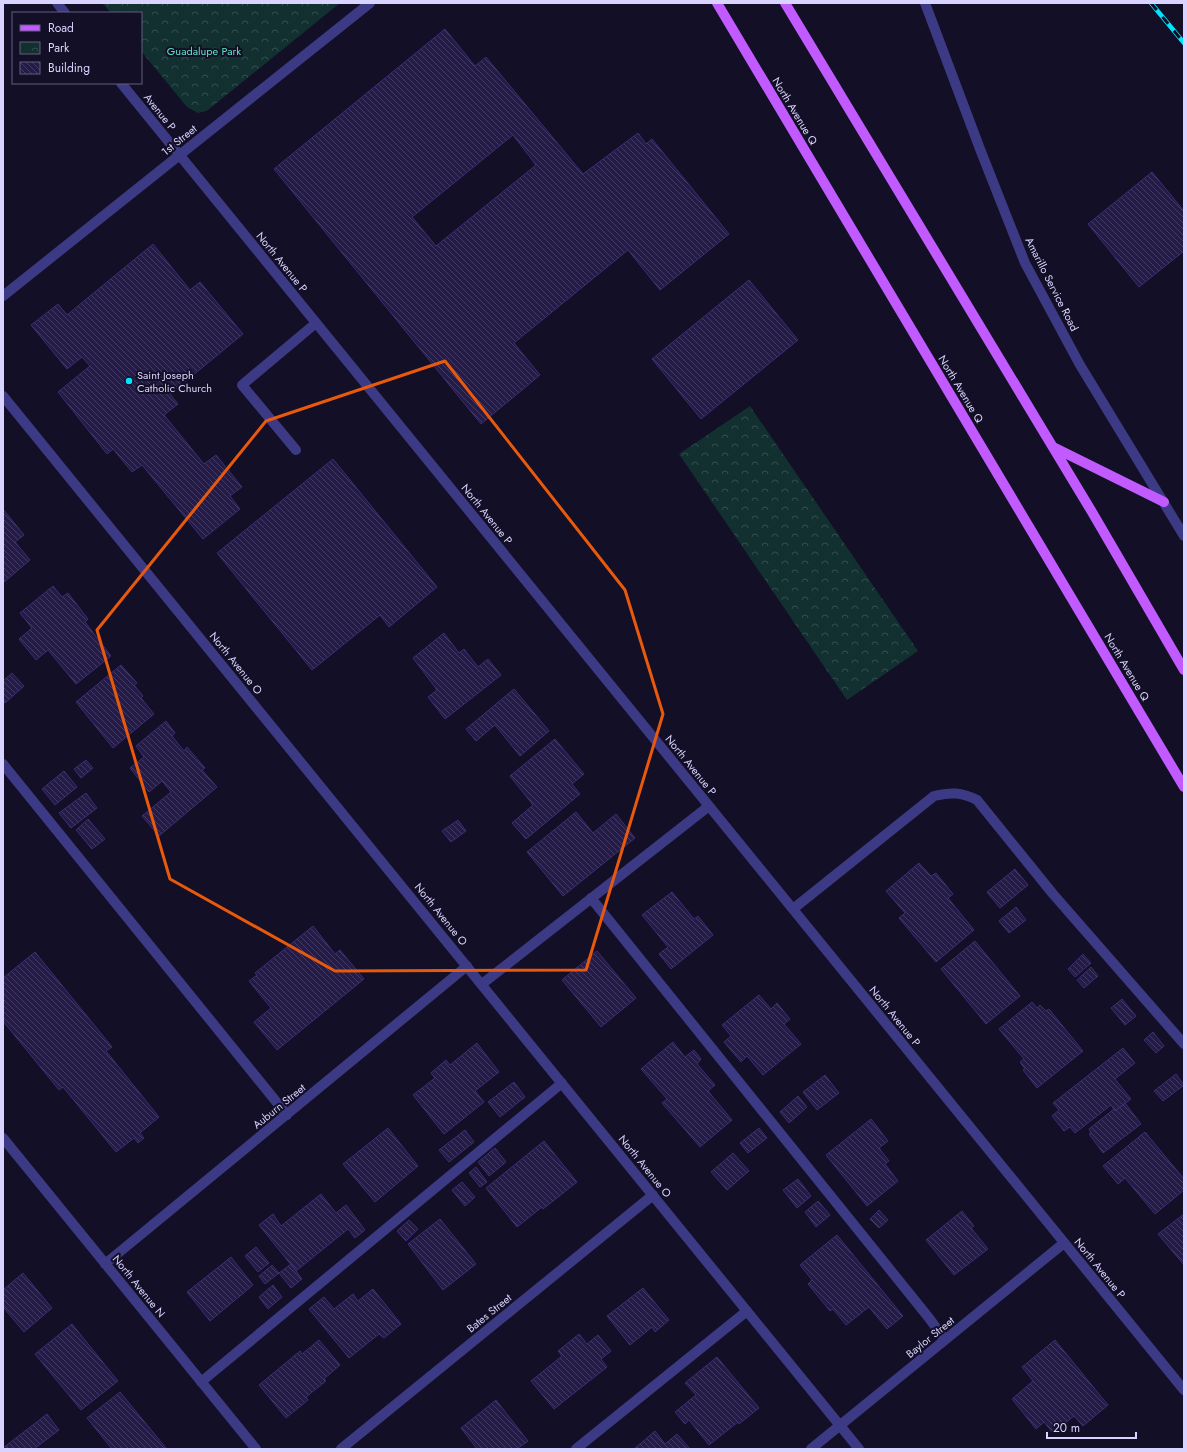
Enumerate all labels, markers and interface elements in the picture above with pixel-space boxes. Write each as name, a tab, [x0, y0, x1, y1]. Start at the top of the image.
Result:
legend	[12, 12, 142, 84]
text: Road	[48, 19, 74, 37]
text: Park	[48, 39, 70, 57]
park label: Guadalupe Park	[167, 43, 241, 59]
text: Building	[48, 59, 90, 77]
street label: North Avenue Q	[768, 74, 822, 148]
street label: Avenue P	[140, 90, 180, 134]
street label: 1st Street	[158, 120, 200, 159]
street label: North Avenue P	[253, 228, 311, 296]
street label: Amarillo Service Road	[1021, 234, 1083, 334]
street label: North Avenue Q	[934, 352, 988, 426]
place label: Saint Joseph Catholic Church	[137, 367, 212, 396]
marker: Saint Joseph Catholic Church	[124, 376, 134, 386]
street label: North Avenue P	[458, 480, 516, 548]
street label: North Avenue O	[206, 628, 266, 698]
street label: North Avenue Q	[1100, 630, 1154, 704]
street label: North Avenue P	[662, 731, 720, 799]
street label: North Avenue O	[411, 879, 471, 949]
street label: North Avenue P	[866, 982, 924, 1050]
street label: Auburn Street	[249, 1079, 309, 1132]
street label: North Avenue O	[615, 1131, 675, 1201]
street label: North Avenue P	[1071, 1234, 1129, 1302]
street label: North Avenue N	[109, 1251, 169, 1321]
street label: Bates Street	[463, 1290, 515, 1336]
street label: Baylor Street	[902, 1312, 958, 1361]
scale bar	[1047, 1414, 1136, 1440]
text: 20 m	[1053, 1419, 1080, 1437]

